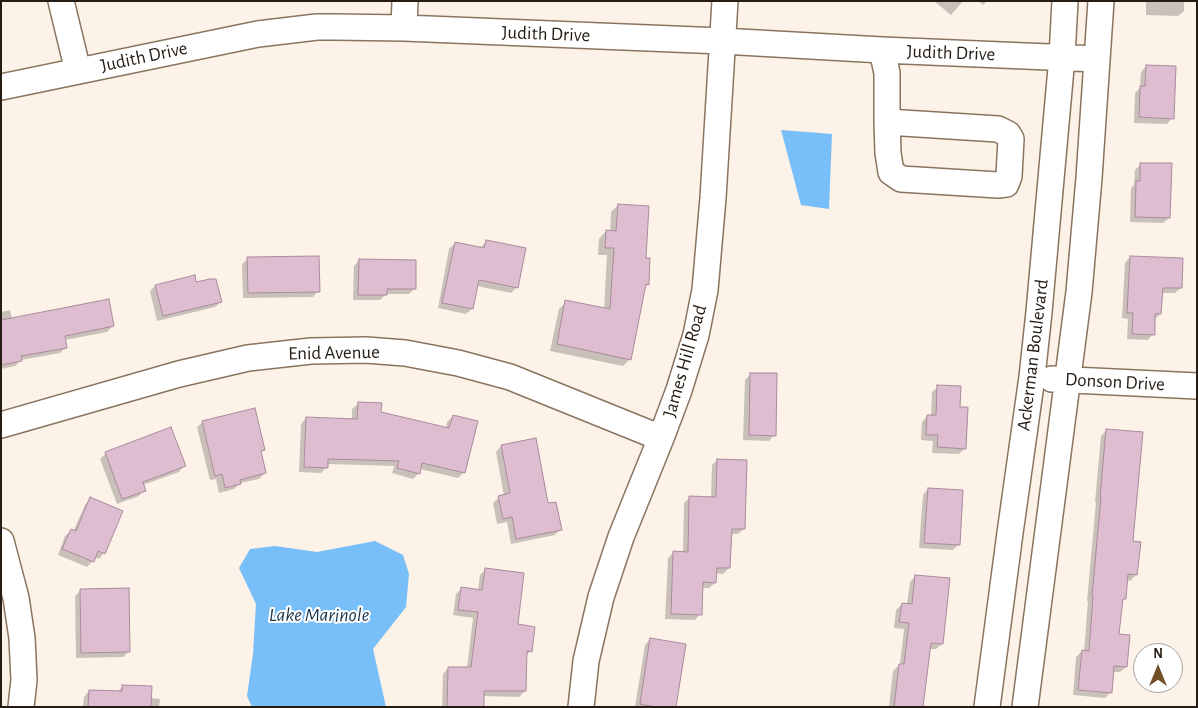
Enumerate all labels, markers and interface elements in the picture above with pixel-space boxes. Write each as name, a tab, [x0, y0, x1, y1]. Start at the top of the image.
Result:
street label: Judith Drive	[501, 21, 591, 47]
street label: Judith Drive	[98, 37, 190, 77]
street label: Judith Drive	[906, 40, 996, 66]
street label: Ackerman Boulevard	[1012, 278, 1054, 432]
street label: James Hill Road	[658, 302, 712, 420]
street label: Enid Avenue	[288, 341, 380, 365]
street label: Donson Drive	[1065, 368, 1165, 396]
water label: Lake Marinole	[269, 603, 369, 627]
north arrow	[1133, 643, 1183, 693]
text: N	[1153, 647, 1163, 661]

